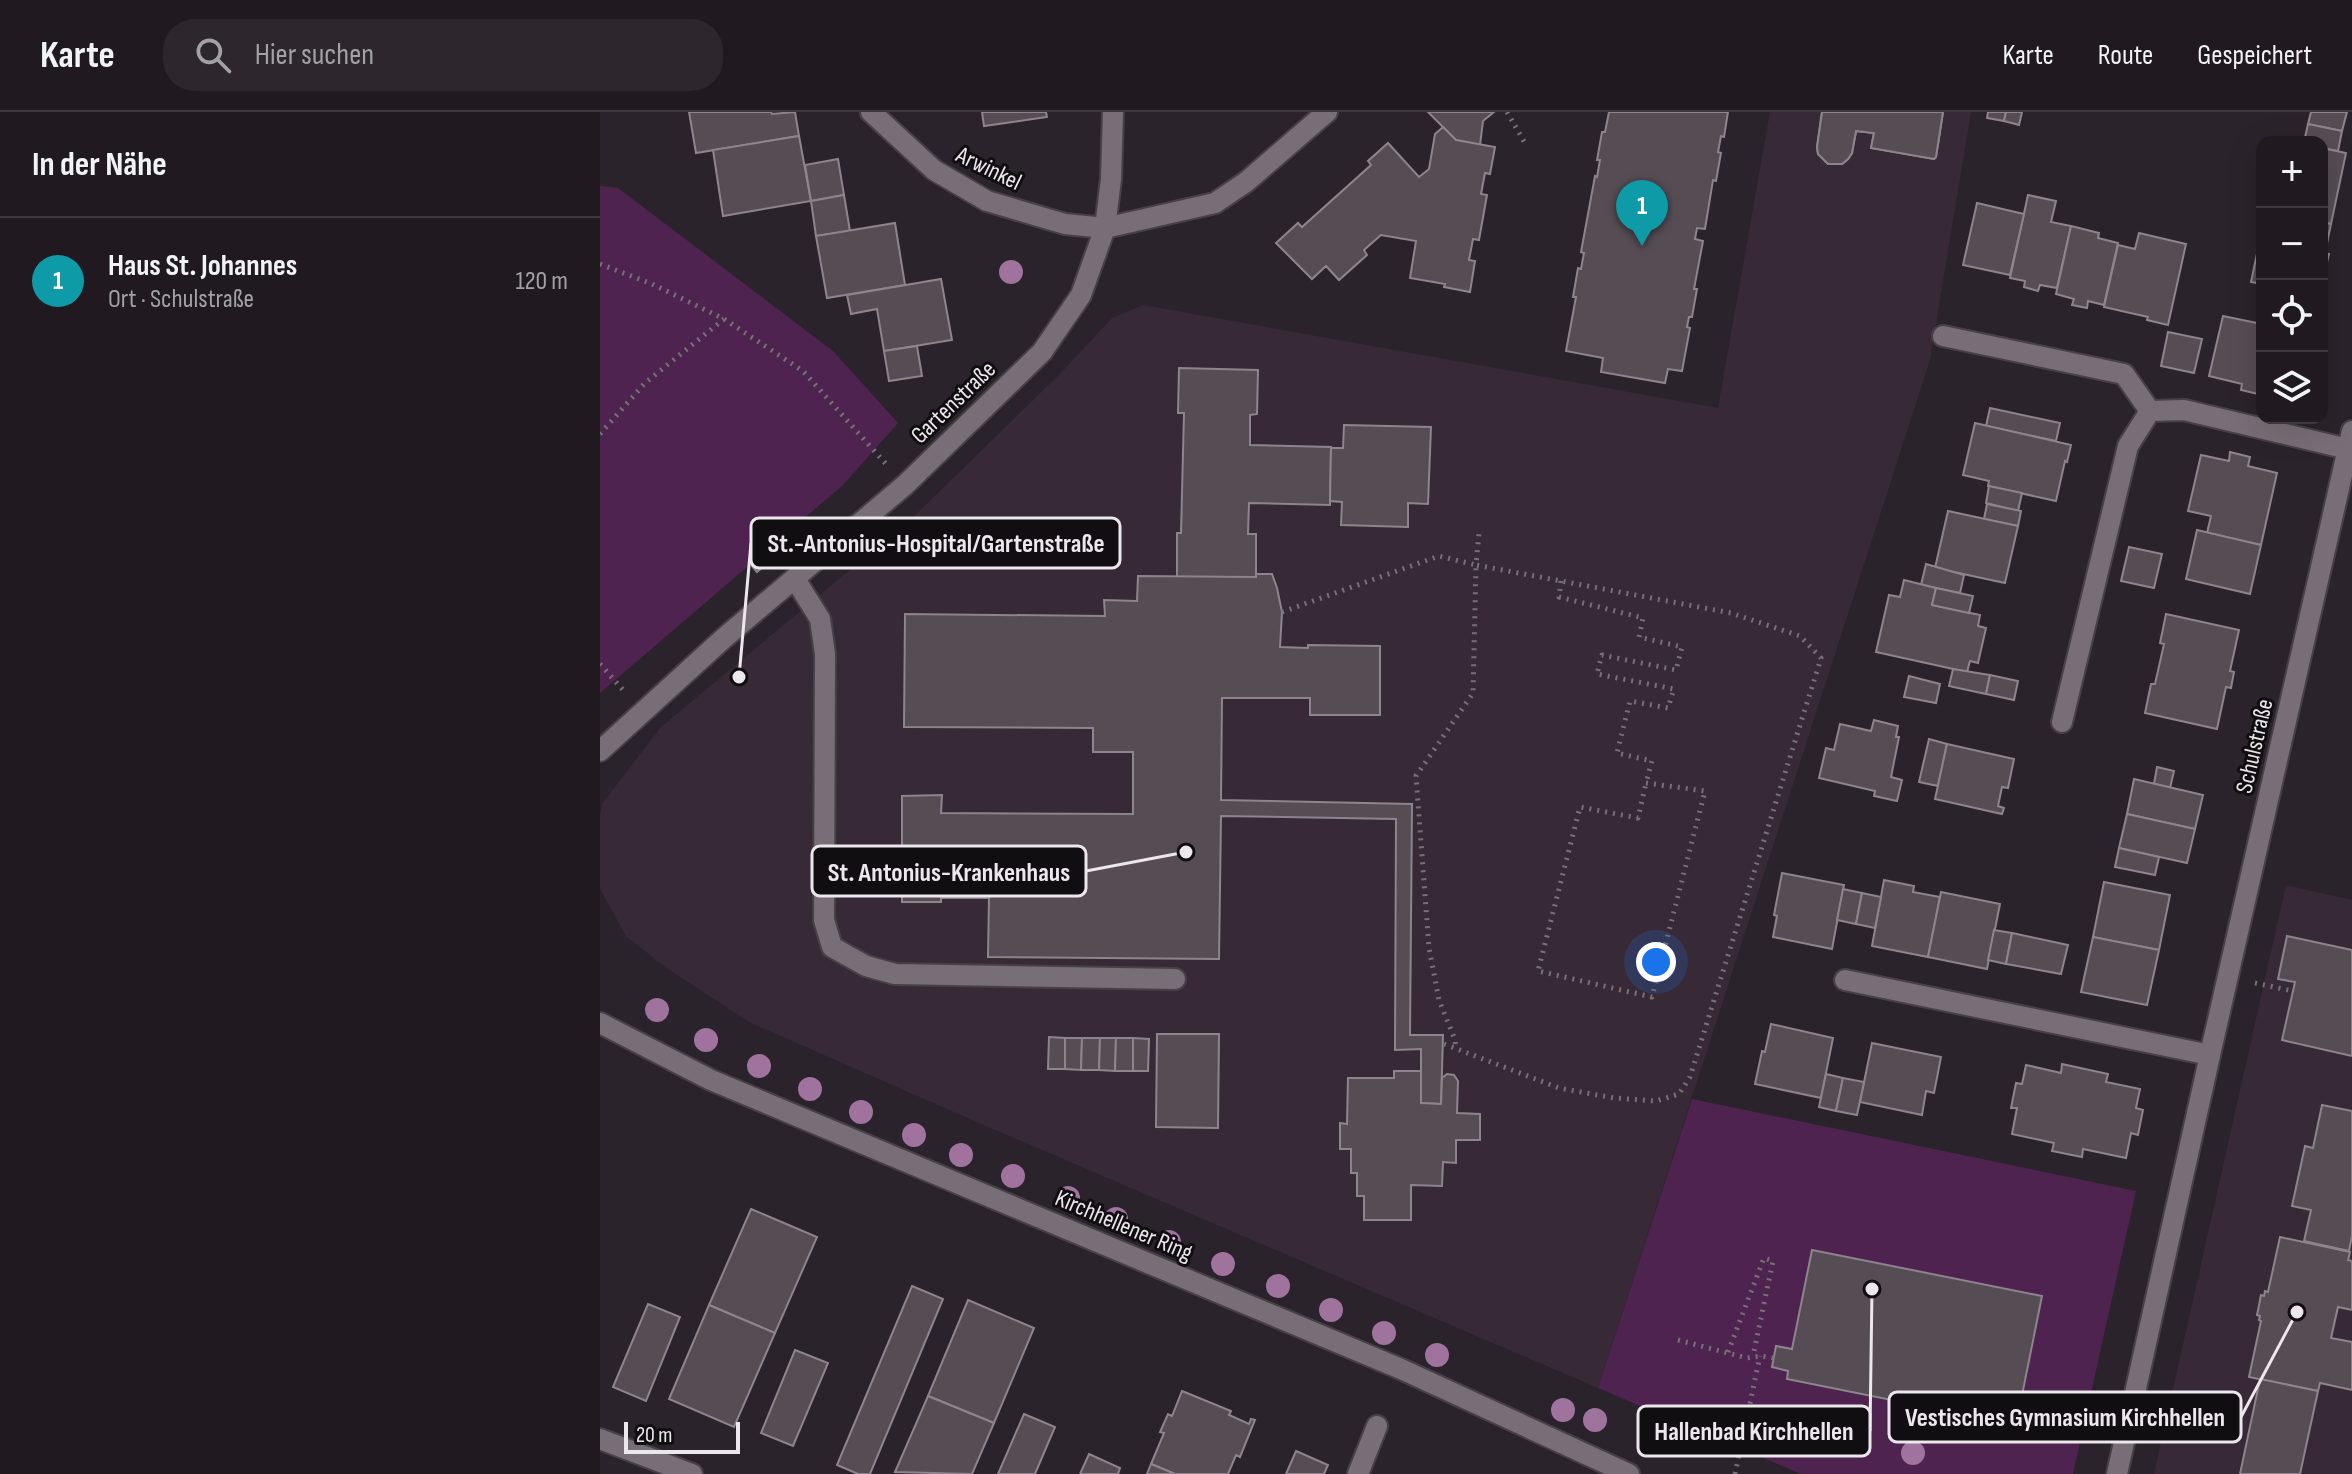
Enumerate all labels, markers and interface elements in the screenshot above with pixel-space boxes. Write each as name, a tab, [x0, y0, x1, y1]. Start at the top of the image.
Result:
search box	[163, 19, 723, 91]
text: Karte	[40, 33, 115, 78]
icon: search	[191, 33, 235, 77]
text: Hier suchen	[255, 37, 374, 73]
text: Karte	[2003, 39, 2054, 72]
text: Route	[2098, 39, 2153, 72]
text: Gespeichert	[2197, 39, 2312, 72]
map controls	[2256, 136, 2328, 424]
button: +	[2256, 136, 2328, 208]
street label: Arwinkel	[950, 140, 1026, 197]
text: In der Nähe	[32, 144, 167, 185]
pin: 1	[1616, 180, 1668, 246]
button: −	[2256, 208, 2328, 280]
text: Haus St. Johannes	[108, 248, 297, 284]
text: 1	[53, 266, 63, 297]
text: 120 m	[515, 266, 568, 297]
button: locate	[2256, 280, 2328, 352]
text: Ort · Schulstraße	[108, 284, 254, 315]
button: layers	[2256, 352, 2328, 424]
street label: Gartenstraße	[905, 355, 1002, 450]
callout: St.-Antonius-Hospital/Gartenstraße	[751, 518, 1120, 568]
text: St.-Antonius-Hospital/Gartenstraße	[767, 529, 1105, 560]
street label: Schulstraße	[2230, 696, 2279, 796]
callout: St. Antonius-Krankenhaus	[812, 846, 1086, 896]
text: St. Antonius-Krankenhaus	[828, 858, 1070, 889]
your location	[1636, 942, 1676, 982]
street label: Kirchhellener Ring	[1051, 1184, 1197, 1267]
callout: Vestisches Gymnasium Kirchhellen	[1889, 1392, 2241, 1442]
text: Vestisches Gymnasium Kirchhellen	[1905, 1403, 2225, 1434]
callout: Hallenbad Kirchhellen	[1638, 1406, 1870, 1456]
text: Hallenbad Kirchhellen	[1654, 1417, 1854, 1448]
scale bar	[624, 1418, 740, 1454]
text: 20 m	[636, 1422, 673, 1449]

